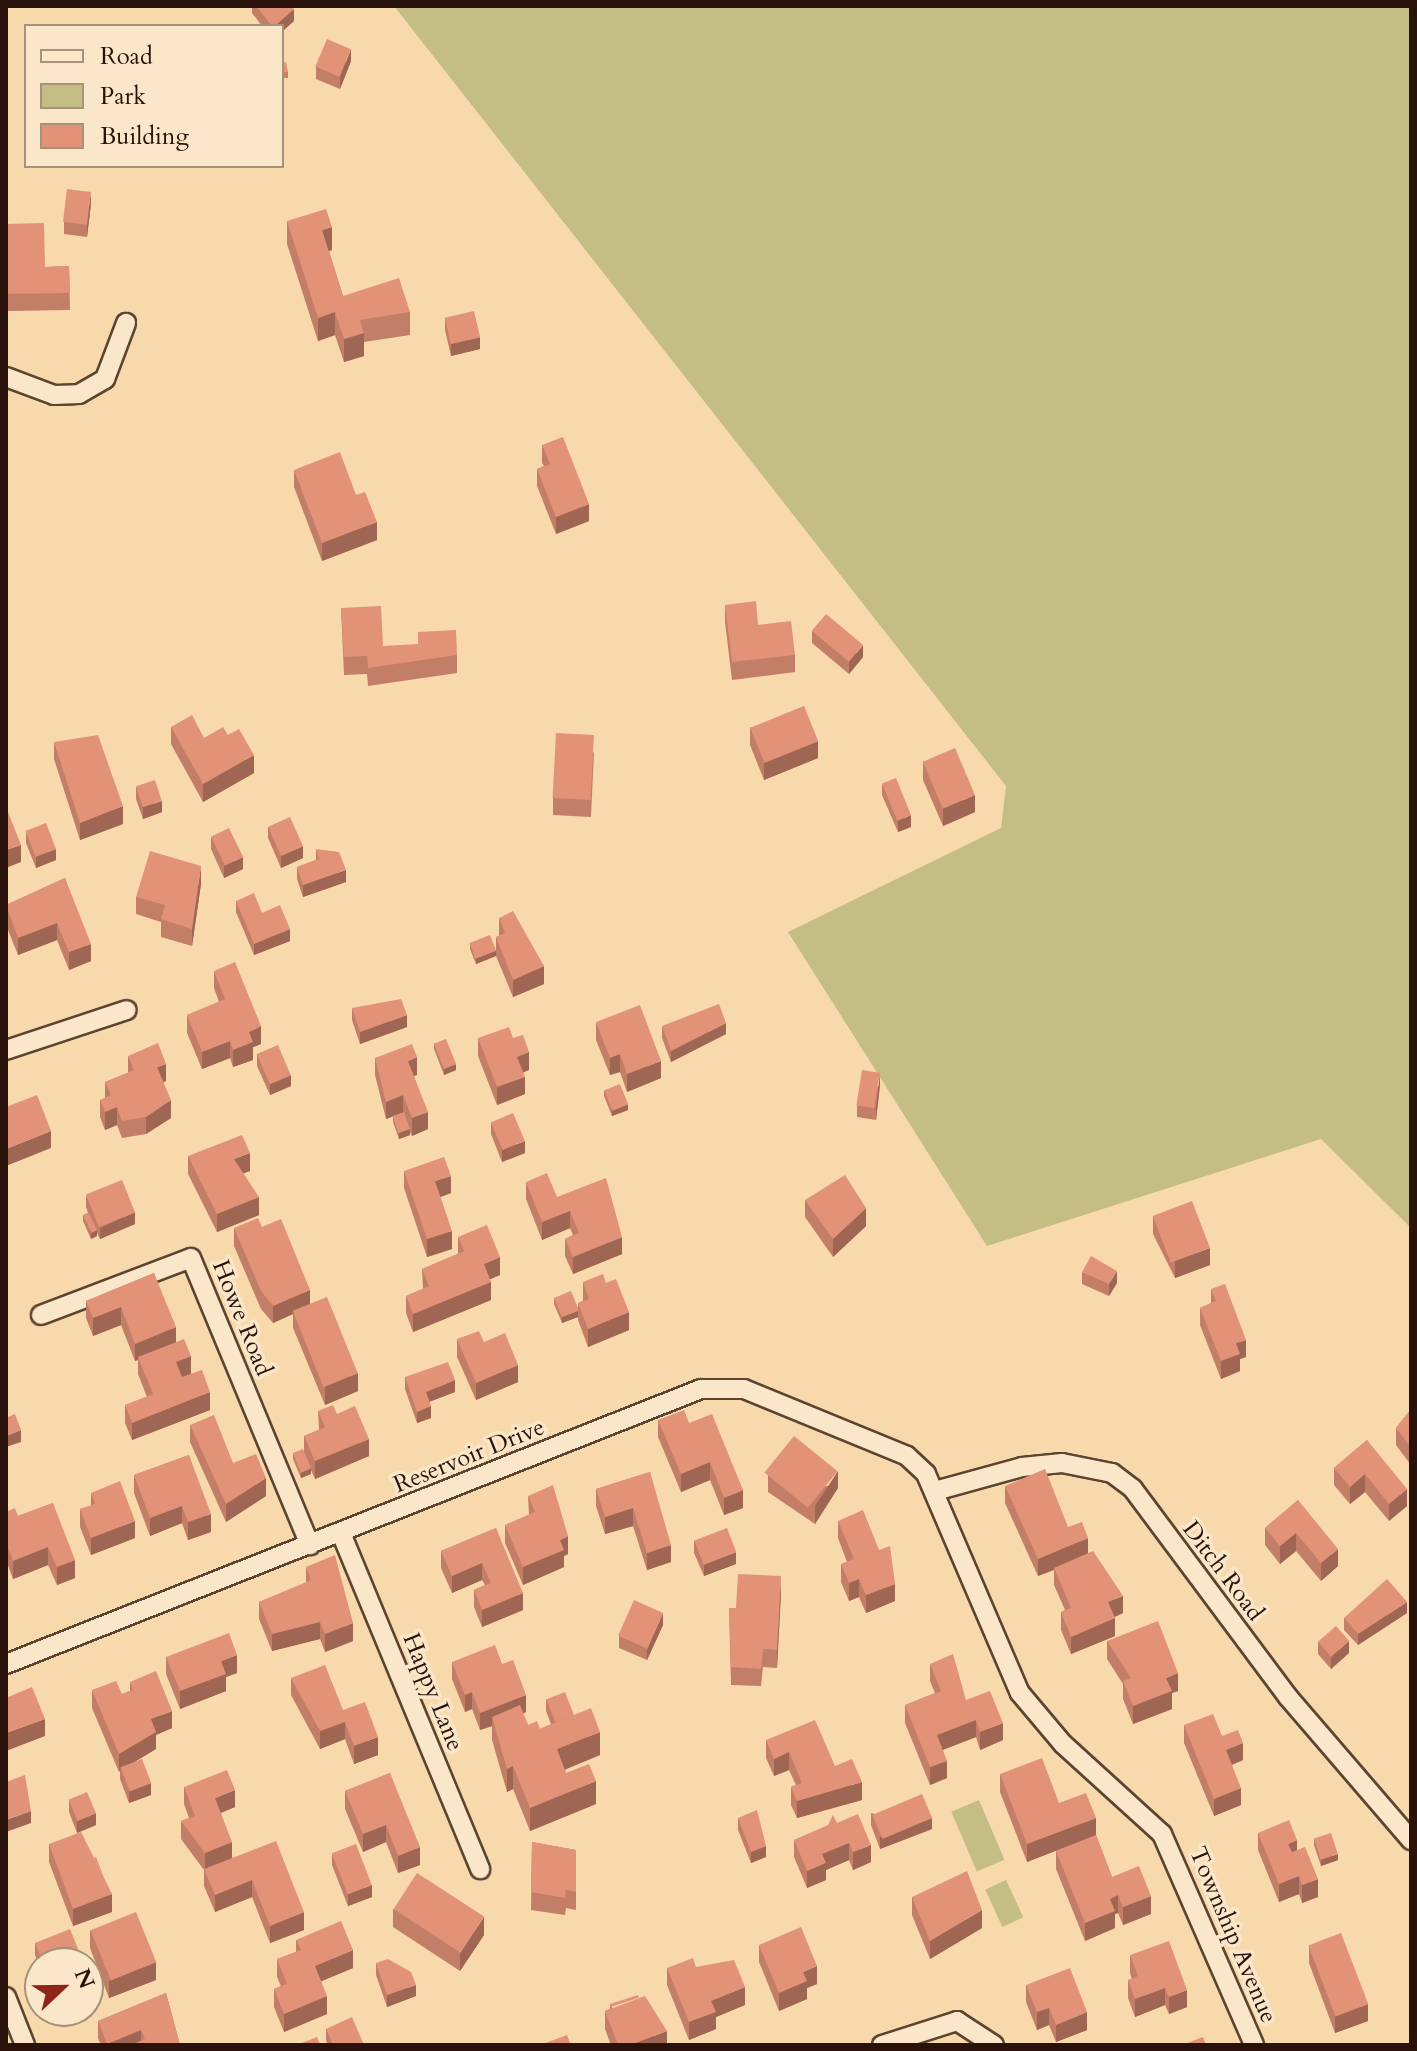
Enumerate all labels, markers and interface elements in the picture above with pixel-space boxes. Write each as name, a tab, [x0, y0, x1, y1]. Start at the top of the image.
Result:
legend	[24, 24, 284, 168]
text: Road	[100, 40, 153, 73]
text: Park	[100, 80, 146, 113]
text: Building	[100, 120, 189, 153]
street label: Howe Road	[206, 1256, 278, 1380]
street label: Reservoir Drive	[389, 1413, 549, 1499]
street label: Ditch Road	[1176, 1516, 1270, 1626]
street label: Happy Lane	[396, 1629, 470, 1755]
street label: Township Avenue	[1183, 1843, 1283, 2027]
north arrow	[24, 1947, 104, 2027]
text: N	[67, 1964, 102, 1993]

